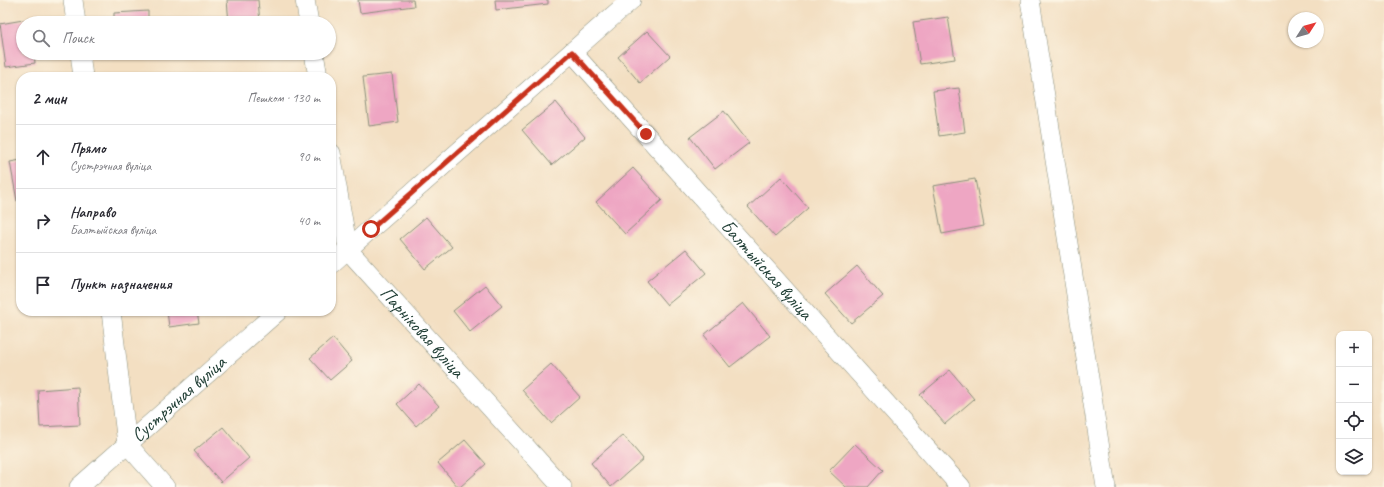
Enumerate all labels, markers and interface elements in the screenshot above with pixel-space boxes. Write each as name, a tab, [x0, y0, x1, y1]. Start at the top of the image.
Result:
north arrow	[1288, 12, 1324, 48]
search box	[16, 16, 336, 60]
icon: search	[30, 27, 52, 49]
text: Поиск	[62, 29, 94, 48]
text: 2 мин	[32, 88, 67, 109]
text: Пешком · 130 m	[247, 90, 320, 106]
route end	[637, 125, 655, 143]
text: Прямо	[70, 139, 106, 158]
icon: ahead	[32, 146, 54, 168]
text: 90 m	[298, 149, 320, 165]
text: Сустрэчная вуліца	[70, 158, 151, 174]
text: Направо	[70, 203, 116, 222]
icon: right	[32, 210, 54, 232]
text: 40 m	[298, 213, 320, 229]
street label: Балтыйская вуліца	[716, 215, 819, 326]
route start	[362, 220, 380, 238]
text: Балтыйская вуліца	[70, 222, 156, 238]
icon: arrive	[32, 274, 54, 296]
text: Пункт назначения	[70, 275, 172, 294]
street label: Парніковая вуліца	[375, 281, 471, 384]
map controls	[1336, 331, 1372, 475]
button: +	[1336, 331, 1372, 367]
street label: Сустрэчная вуліца	[126, 349, 232, 447]
button: −	[1336, 367, 1372, 403]
button: locate	[1336, 403, 1372, 439]
button: layers	[1336, 439, 1372, 475]

